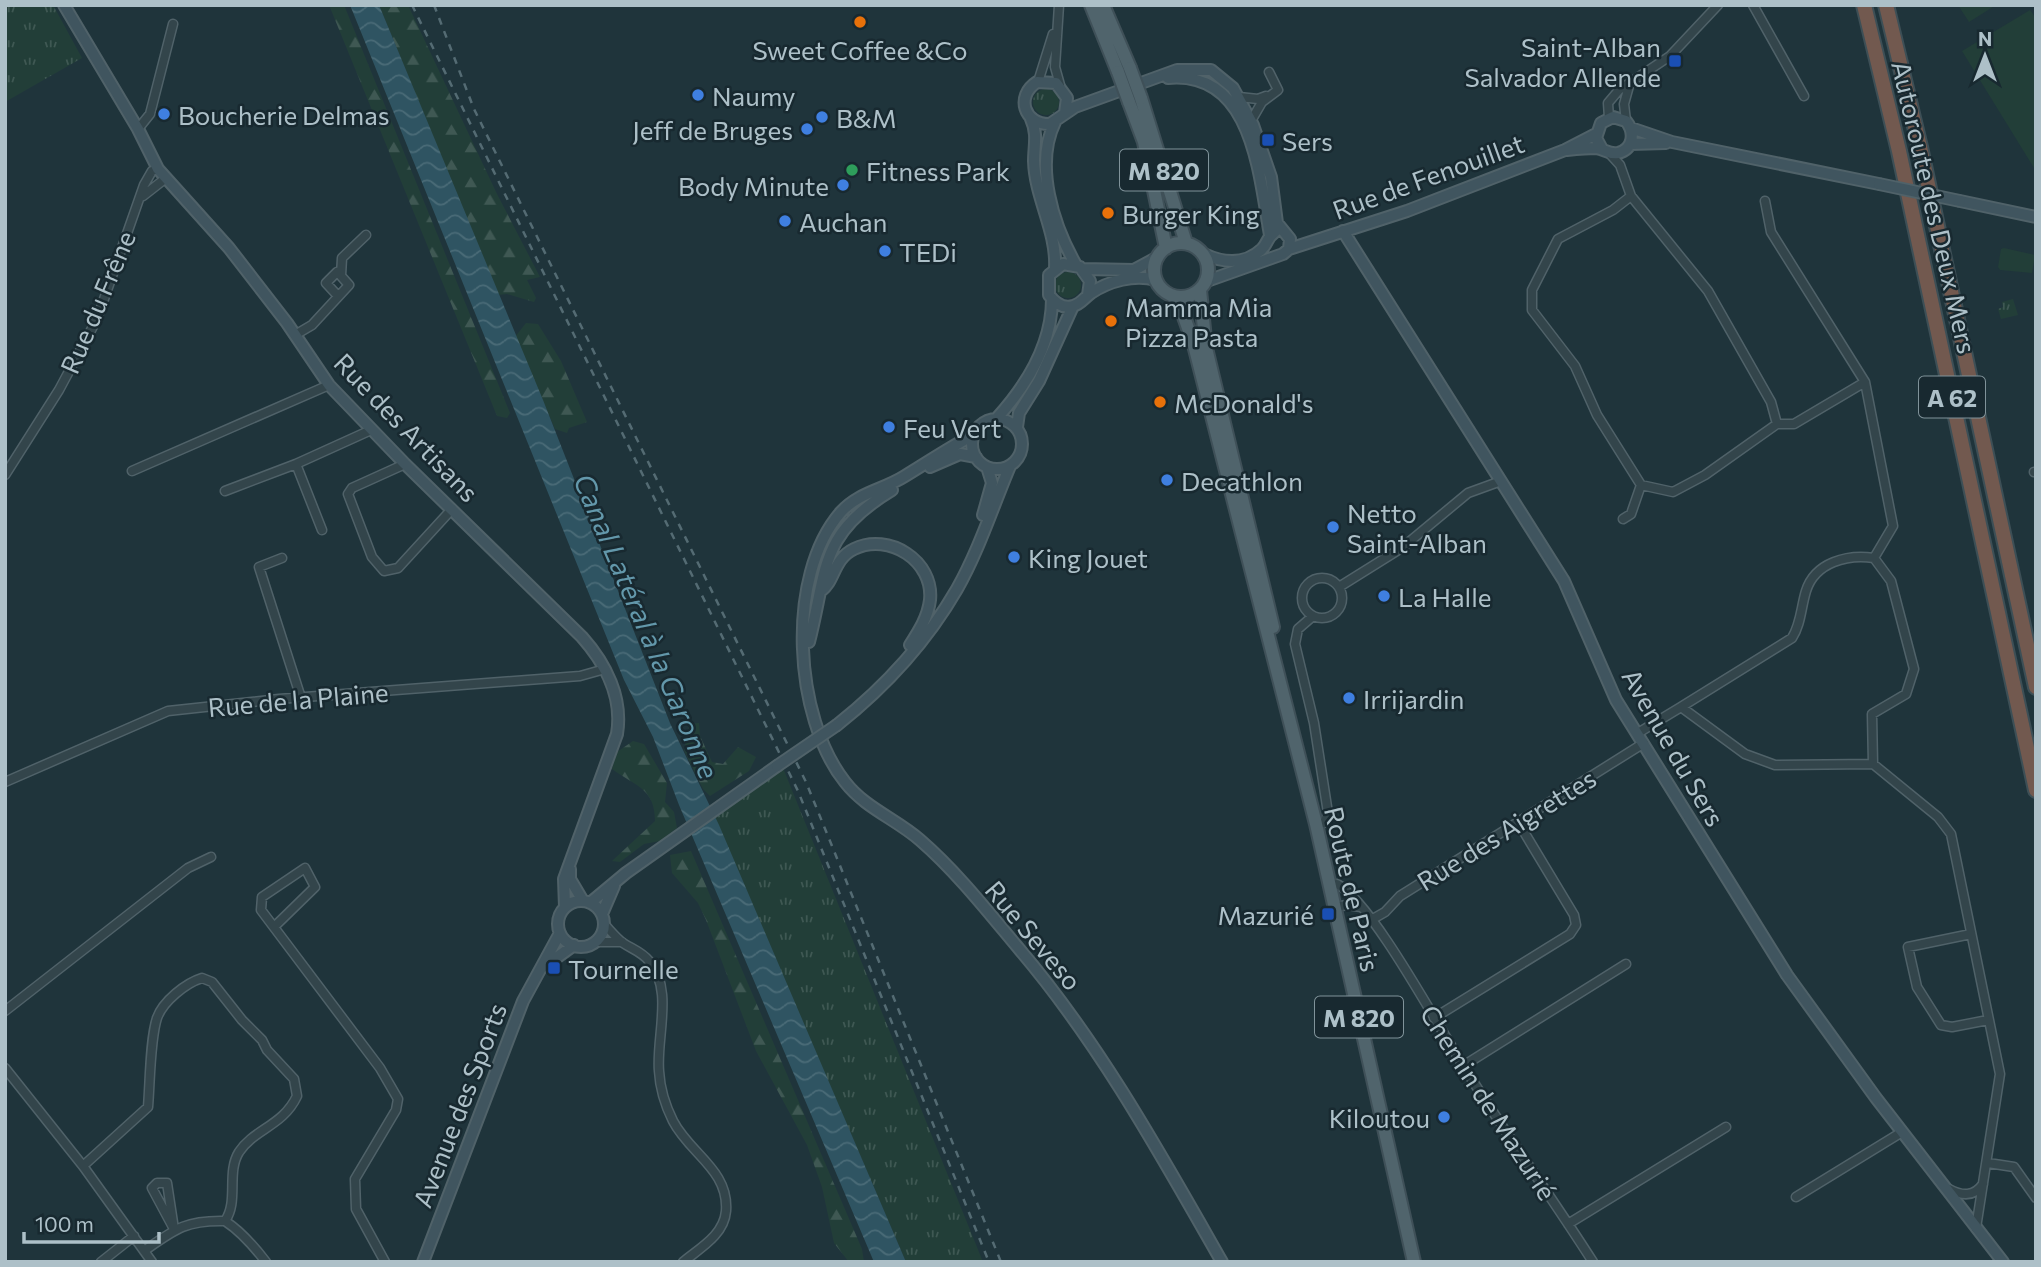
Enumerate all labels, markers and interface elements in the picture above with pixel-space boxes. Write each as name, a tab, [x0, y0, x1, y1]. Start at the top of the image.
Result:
marker: Sweet Coffee &Co	[852, 14, 868, 30]
north arrow	[1950, 21, 2020, 91]
text: N	[1978, 27, 1992, 50]
place label: Saint-Alban Salvador Allende	[1464, 31, 1661, 92]
place label: Sweet Coffee &Co	[752, 34, 968, 65]
marker: Saint-Alban Salvador Allende	[1667, 53, 1683, 69]
street label: Autoroute des Deux Mers	[1886, 58, 1984, 356]
place label: Naumy	[712, 80, 796, 111]
marker: Naumy	[690, 87, 706, 103]
place label: Boucherie Delmas	[178, 99, 390, 130]
place label: B&M	[836, 102, 897, 133]
marker: Boucherie Delmas	[156, 106, 172, 122]
marker: B&M	[814, 109, 830, 125]
place label: Jeff de Bruges	[632, 114, 793, 145]
marker: Jeff de Bruges	[799, 121, 815, 137]
place label: Sers	[1282, 125, 1333, 156]
street label: Rue de Fenouillet	[1328, 127, 1528, 225]
marker: Sers	[1260, 132, 1276, 148]
road number: M 820	[1120, 150, 1208, 190]
place label: Fitness Park	[866, 155, 1010, 186]
marker: Fitness Park	[844, 162, 860, 178]
place label: Body Minute	[678, 170, 829, 201]
marker: Body Minute	[835, 177, 851, 193]
place label: Burger King	[1122, 198, 1260, 229]
marker: Burger King	[1100, 205, 1116, 221]
place label: Auchan	[799, 206, 887, 237]
marker: Auchan	[777, 213, 793, 229]
street label: Rue du Frêne	[53, 226, 141, 378]
place label: TEDi	[899, 236, 957, 267]
marker: TEDi	[877, 243, 893, 259]
place label: Mamma Mia Pizza Pasta	[1125, 291, 1272, 352]
marker: Mamma Mia Pizza Pasta	[1103, 313, 1119, 329]
street label: Rue des Artisans	[329, 347, 485, 507]
road number: A 62	[1919, 376, 1985, 418]
place label: McDonald's	[1174, 387, 1314, 418]
marker: McDonald's	[1152, 394, 1168, 410]
place label: Feu Vert	[903, 412, 1001, 443]
marker: Feu Vert	[881, 419, 897, 435]
place label: Decathlon	[1181, 465, 1303, 496]
water label: Canal Latéral à la Garonne	[567, 468, 727, 784]
marker: Decathlon	[1159, 472, 1175, 488]
place label: Netto Saint-Alban	[1347, 497, 1487, 558]
marker: Netto Saint-Alban	[1325, 519, 1341, 535]
place label: King Jouet	[1028, 542, 1148, 573]
marker: King Jouet	[1006, 549, 1022, 565]
place label: La Halle	[1398, 581, 1491, 612]
marker: La Halle	[1376, 588, 1392, 604]
street label: Avenue du Sers	[1616, 663, 1732, 831]
street label: Rue de la Plaine	[206, 676, 390, 722]
place label: Irrijardin	[1363, 683, 1464, 714]
marker: Irrijardin	[1341, 690, 1357, 706]
street label: Rue des Aigrettes	[1411, 762, 1601, 896]
street label: Route de Paris	[1319, 804, 1387, 974]
street label: Rue Seveso	[979, 874, 1089, 996]
place label: Mazurié	[1218, 899, 1314, 930]
marker: Mazurié	[1320, 906, 1336, 922]
place label: Tournelle	[568, 953, 679, 984]
marker: Tournelle	[546, 960, 562, 976]
road number: M 820	[1315, 996, 1403, 1037]
street label: Avenue des Sports	[406, 999, 512, 1211]
street label: Chemin de Mazurié	[1414, 999, 1564, 1205]
place label: Kiloutou	[1329, 1102, 1430, 1133]
marker: Kiloutou	[1436, 1109, 1452, 1125]
scale bar	[24, 1200, 159, 1244]
text: 100 m	[35, 1211, 94, 1236]

